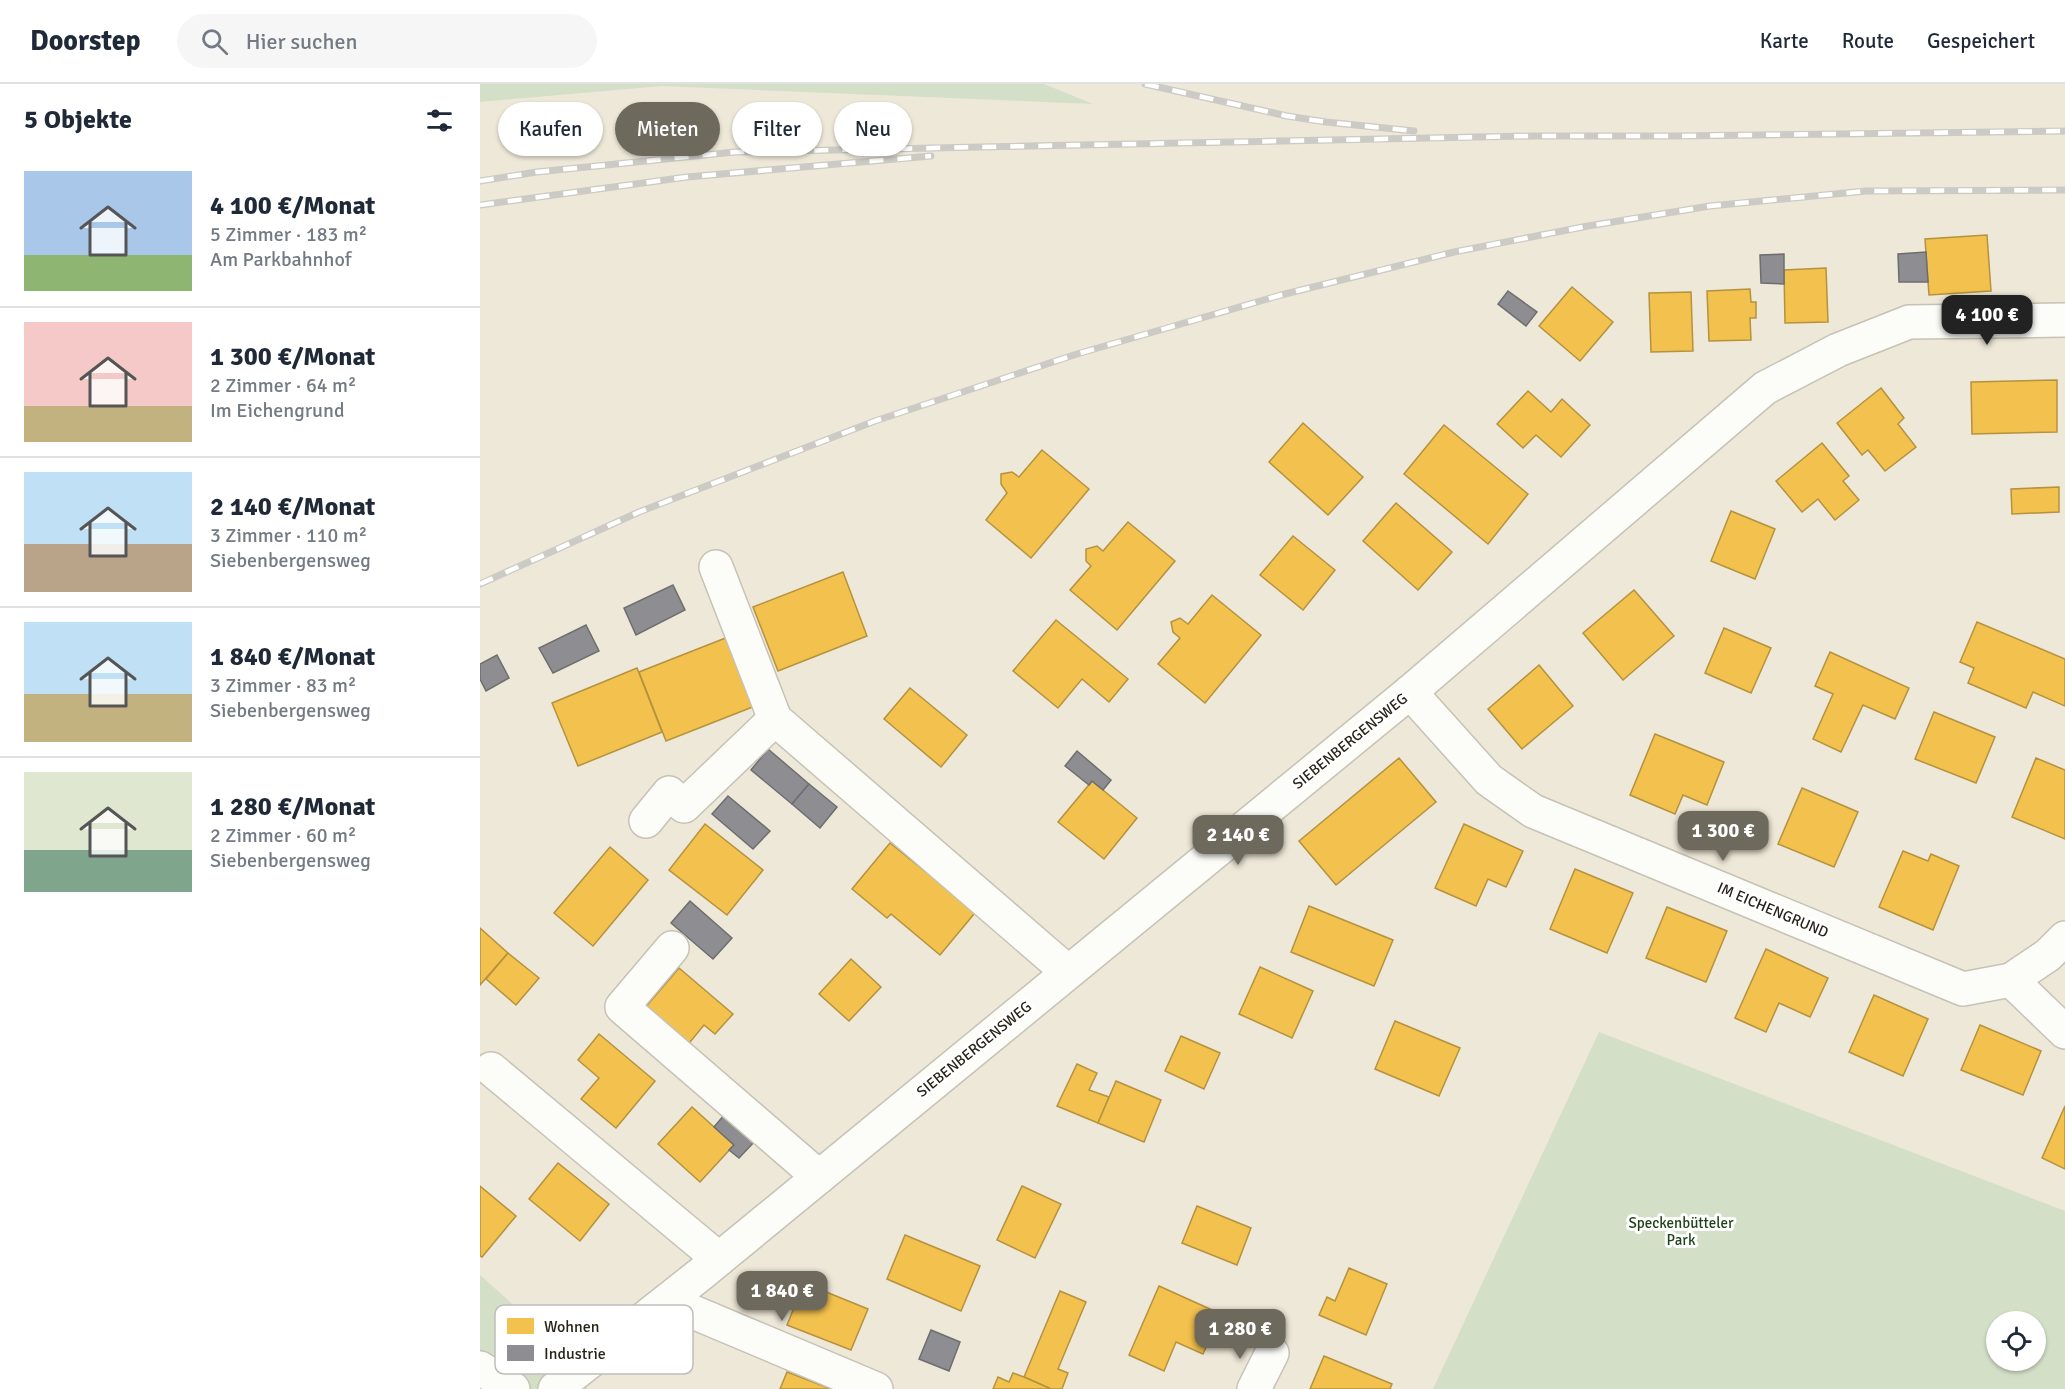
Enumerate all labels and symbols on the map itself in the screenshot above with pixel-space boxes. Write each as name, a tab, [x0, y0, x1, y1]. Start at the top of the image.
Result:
pin: 4 100 €	[1932, 295, 2042, 346]
street label: SIEBENBERGENSWEG	[1289, 689, 1411, 793]
pin: 1 300 €	[1668, 811, 1778, 862]
pin: 2 140 €	[1183, 815, 1293, 866]
street label: IM EICHENGRUND	[1715, 878, 1831, 942]
street label: SIEBENBERGENSWEG	[913, 997, 1035, 1101]
park label: Speckenbütteler Park	[1628, 1214, 1734, 1249]
pin: 1 840 €	[727, 1271, 837, 1322]
legend	[495, 1305, 693, 1374]
pin: 1 280 €	[1185, 1309, 1295, 1360]
text: Wohnen	[544, 1317, 599, 1337]
text: Industrie	[544, 1344, 606, 1364]

